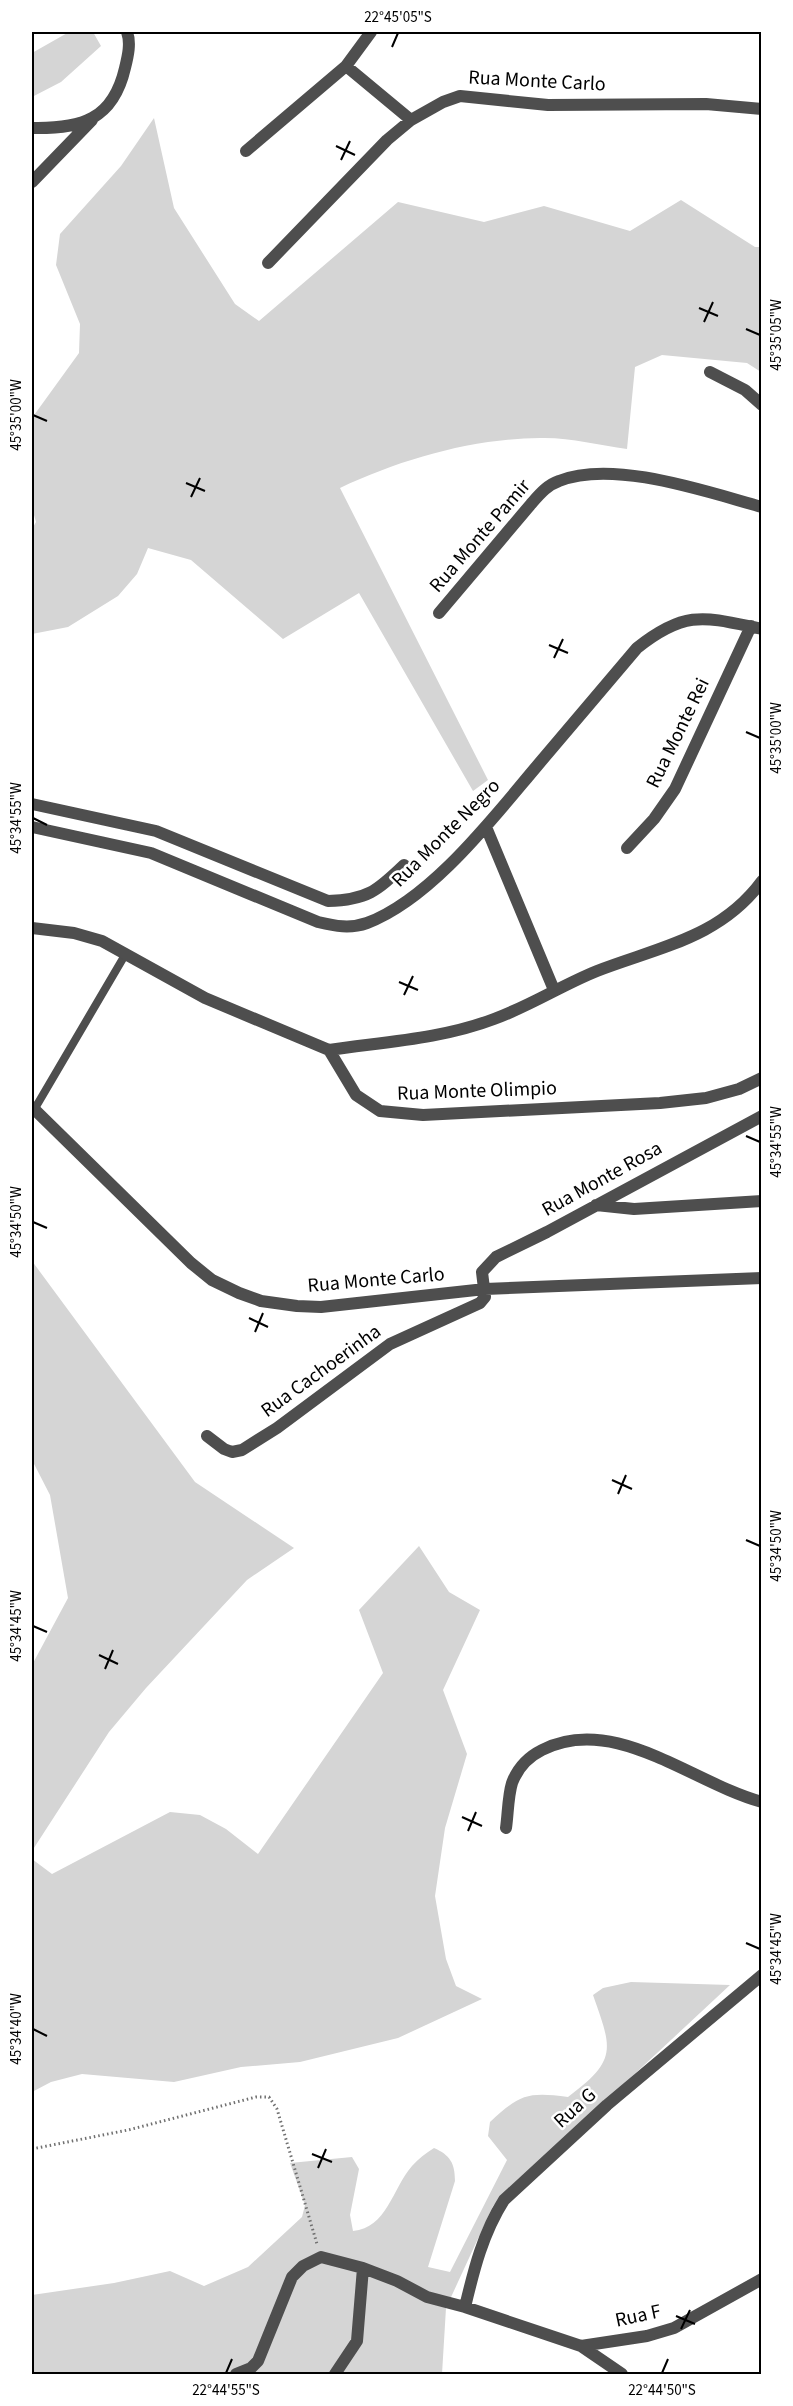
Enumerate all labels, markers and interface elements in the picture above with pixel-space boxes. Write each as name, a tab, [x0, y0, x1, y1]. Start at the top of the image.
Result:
text: 22°45'05"S	[364, 7, 432, 28]
street label: Rua Monte Carlo	[468, 63, 606, 99]
text: 45°35'05"W	[766, 299, 787, 371]
text: 45°35'00"W	[6, 379, 27, 451]
street label: Rua Monte Pamir	[423, 473, 537, 599]
street label: Rua Monte Rei	[639, 673, 717, 793]
text: 45°35'00"W	[766, 702, 787, 774]
street label: Rua Monte Negro	[385, 772, 507, 894]
text: 45°34'55"W	[6, 782, 27, 854]
street label: Rua Monte Olimpio	[397, 1074, 557, 1108]
text: 45°34'55"W	[766, 1106, 787, 1178]
street label: Rua Monte Rosa	[537, 1134, 667, 1224]
text: 45°34'50"W	[6, 1186, 27, 1258]
street label: Rua Monte Carlo	[306, 1260, 446, 1300]
street label: Rua Cachoerinha	[255, 1318, 387, 1424]
text: 45°34'50"W	[766, 1510, 787, 1582]
text: 45°34'45"W	[6, 1590, 27, 1662]
text: 45°34'45"W	[766, 1913, 787, 1985]
text: 45°34'40"W	[6, 1993, 27, 2065]
street label: Rua G	[548, 2081, 602, 2135]
street label: Rua F	[612, 2297, 664, 2335]
text: 22°44'55"S	[192, 2380, 260, 2401]
text: 22°44'50"S	[628, 2380, 696, 2401]

